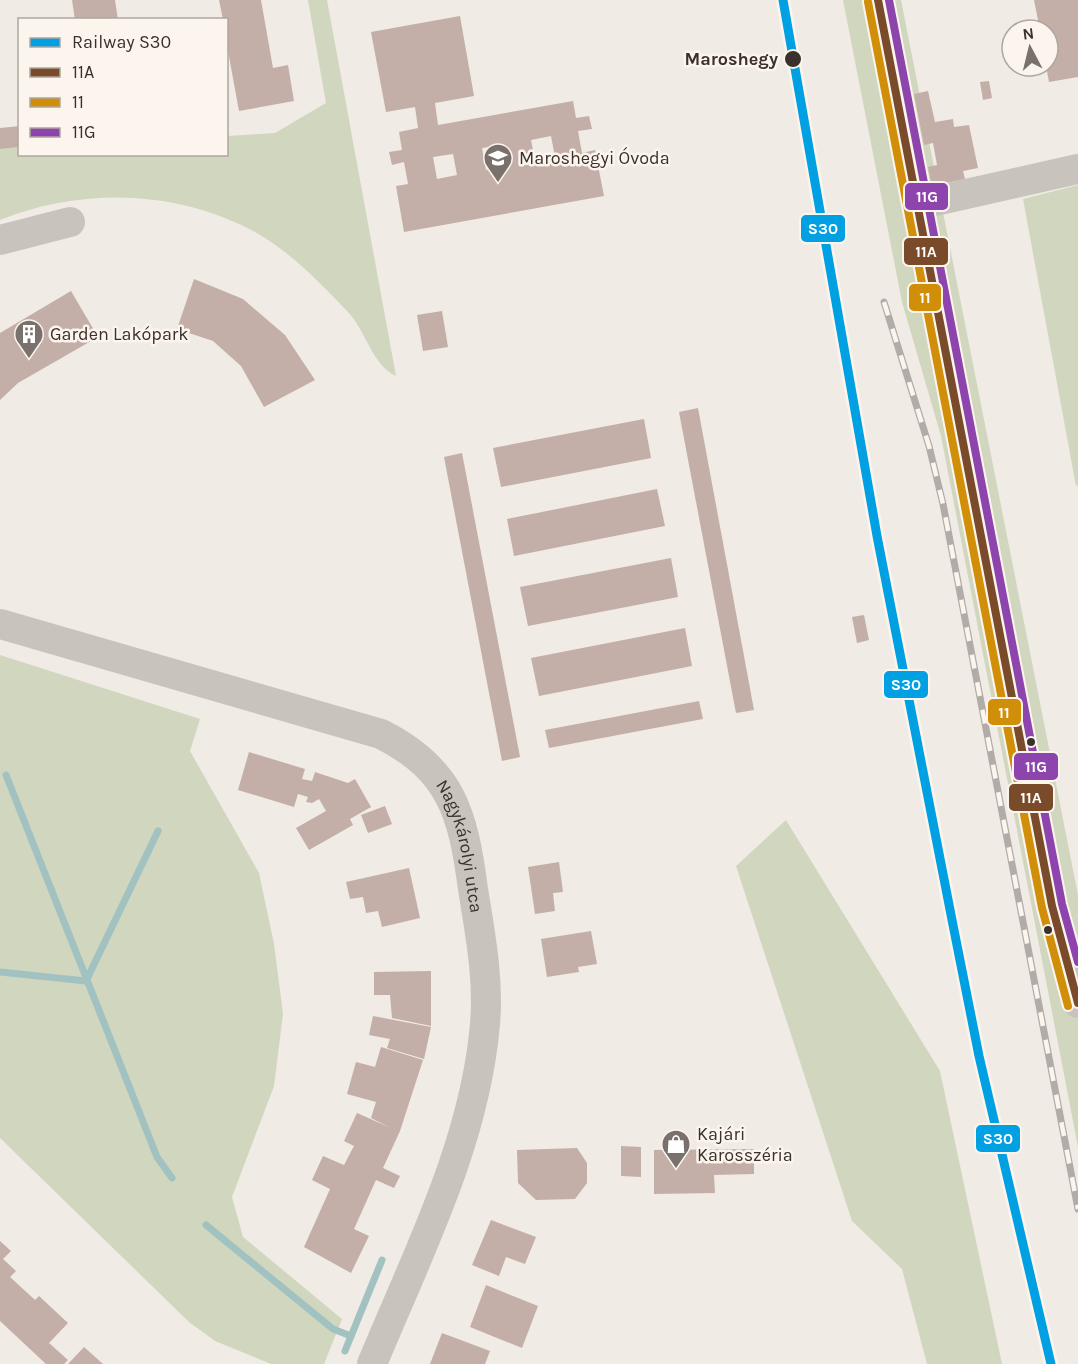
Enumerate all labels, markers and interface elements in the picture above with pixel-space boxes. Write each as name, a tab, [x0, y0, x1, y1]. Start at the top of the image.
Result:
legend	[18, 18, 228, 156]
north arrow	[1000, 18, 1060, 78]
text: N	[1021, 23, 1035, 44]
text: Railway S30	[72, 31, 171, 53]
place label: Maroshegy	[685, 48, 778, 70]
marker: Maroshegy	[783, 49, 803, 69]
text: 11A	[72, 61, 94, 83]
text: 11	[72, 91, 84, 113]
text: 11G	[72, 121, 96, 143]
school or university icon: Maroshegyi Óvoda	[482, 142, 514, 184]
place label: Maroshegyi Óvoda	[519, 146, 670, 169]
line badge: 11G	[904, 182, 949, 211]
text: 11G	[916, 187, 938, 206]
line badge: S30	[800, 214, 846, 243]
text: S30	[808, 219, 838, 238]
line badge: 11A	[903, 237, 949, 266]
text: 11A	[915, 242, 937, 261]
line badge: 11	[908, 283, 942, 312]
text: 11	[919, 288, 931, 307]
building icon: Garden Lakópark	[13, 318, 45, 360]
place label: Garden Lakópark	[50, 323, 188, 345]
line badge: S30	[883, 670, 929, 699]
text: S30	[891, 675, 921, 694]
line badge: 11	[987, 698, 1022, 726]
text: 11	[998, 703, 1010, 722]
unlabelled marker	[1025, 736, 1037, 748]
line badge: 11G	[1013, 752, 1059, 781]
text: 11G	[1025, 757, 1047, 776]
street label: Nagykárolyi utca	[431, 775, 488, 914]
line badge: 11A	[1008, 783, 1054, 812]
text: 11A	[1020, 788, 1042, 807]
unlabelled marker	[1042, 924, 1054, 936]
place label: Kajári Karosszéria	[697, 1123, 793, 1166]
line badge: S30	[975, 1124, 1021, 1153]
shop icon: Kajári Karosszéria	[660, 1128, 692, 1170]
text: S30	[983, 1129, 1013, 1148]

